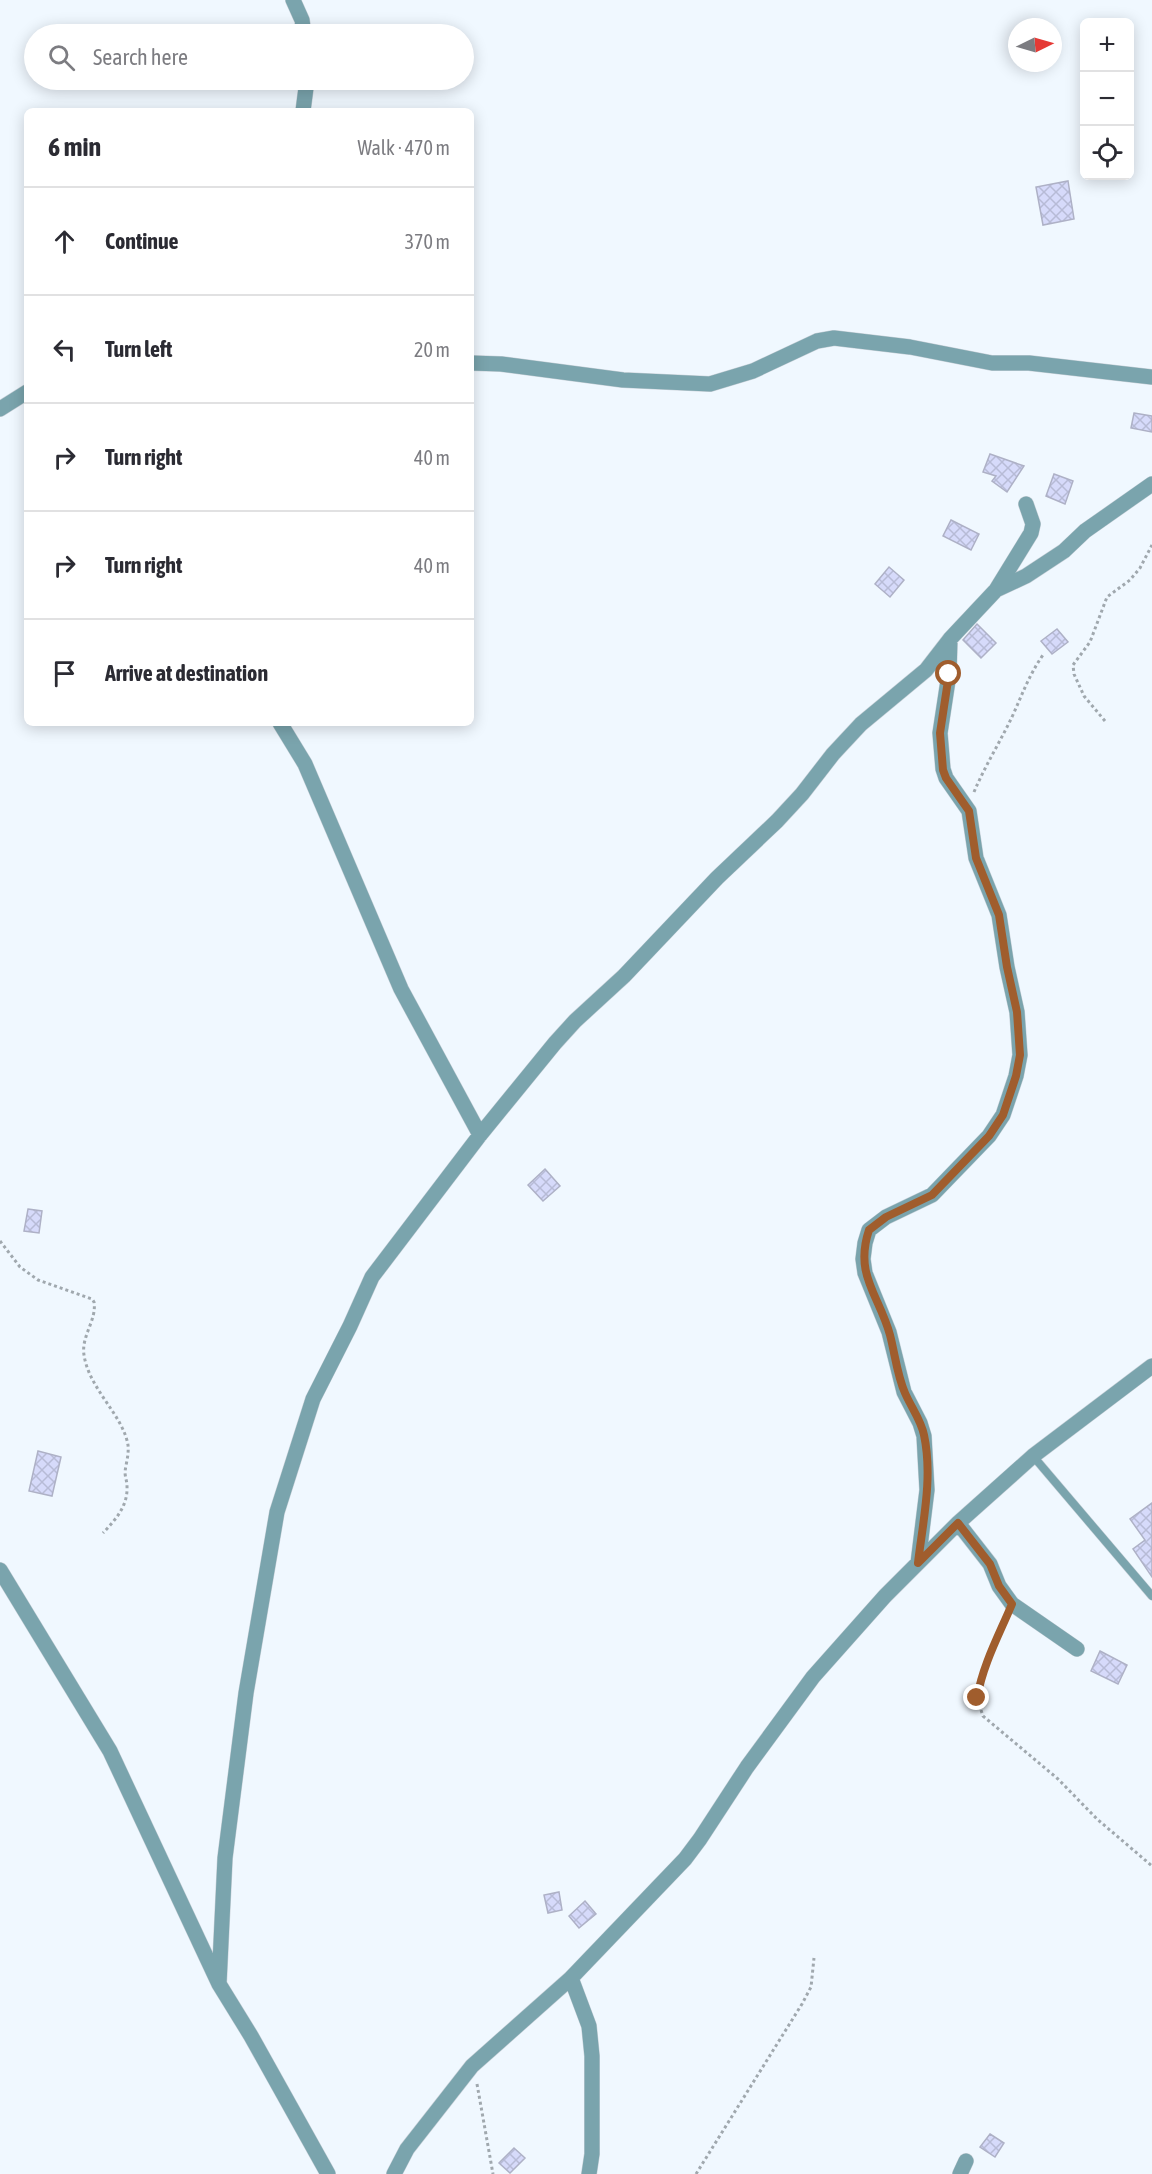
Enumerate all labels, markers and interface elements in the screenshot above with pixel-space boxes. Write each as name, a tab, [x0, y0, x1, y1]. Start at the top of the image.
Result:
north arrow	[1008, 18, 1062, 72]
map controls	[1080, 18, 1134, 180]
button: +	[1080, 18, 1134, 72]
search box	[24, 24, 474, 90]
icon: search	[45, 41, 78, 74]
text: Search here	[93, 44, 188, 70]
button: −	[1080, 72, 1134, 126]
button: locate	[1080, 126, 1134, 180]
text: 6 min	[48, 132, 101, 162]
text: Walk · 470 m	[358, 136, 450, 159]
icon: ahead	[48, 225, 81, 258]
text: Continue	[105, 228, 179, 254]
text: 370 m	[405, 230, 450, 253]
icon: left	[48, 333, 81, 366]
text: Turn left	[105, 336, 172, 362]
text: 20 m	[414, 338, 450, 361]
icon: right	[48, 441, 81, 474]
text: Turn right	[105, 444, 182, 470]
text: 40 m	[414, 446, 450, 469]
icon: right	[48, 549, 81, 582]
text: Turn right	[105, 552, 182, 578]
text: 40 m	[414, 554, 450, 577]
icon: arrive	[48, 657, 81, 690]
text: Arrive at destination	[105, 660, 268, 686]
route start	[935, 660, 961, 686]
route end	[963, 1684, 989, 1710]

